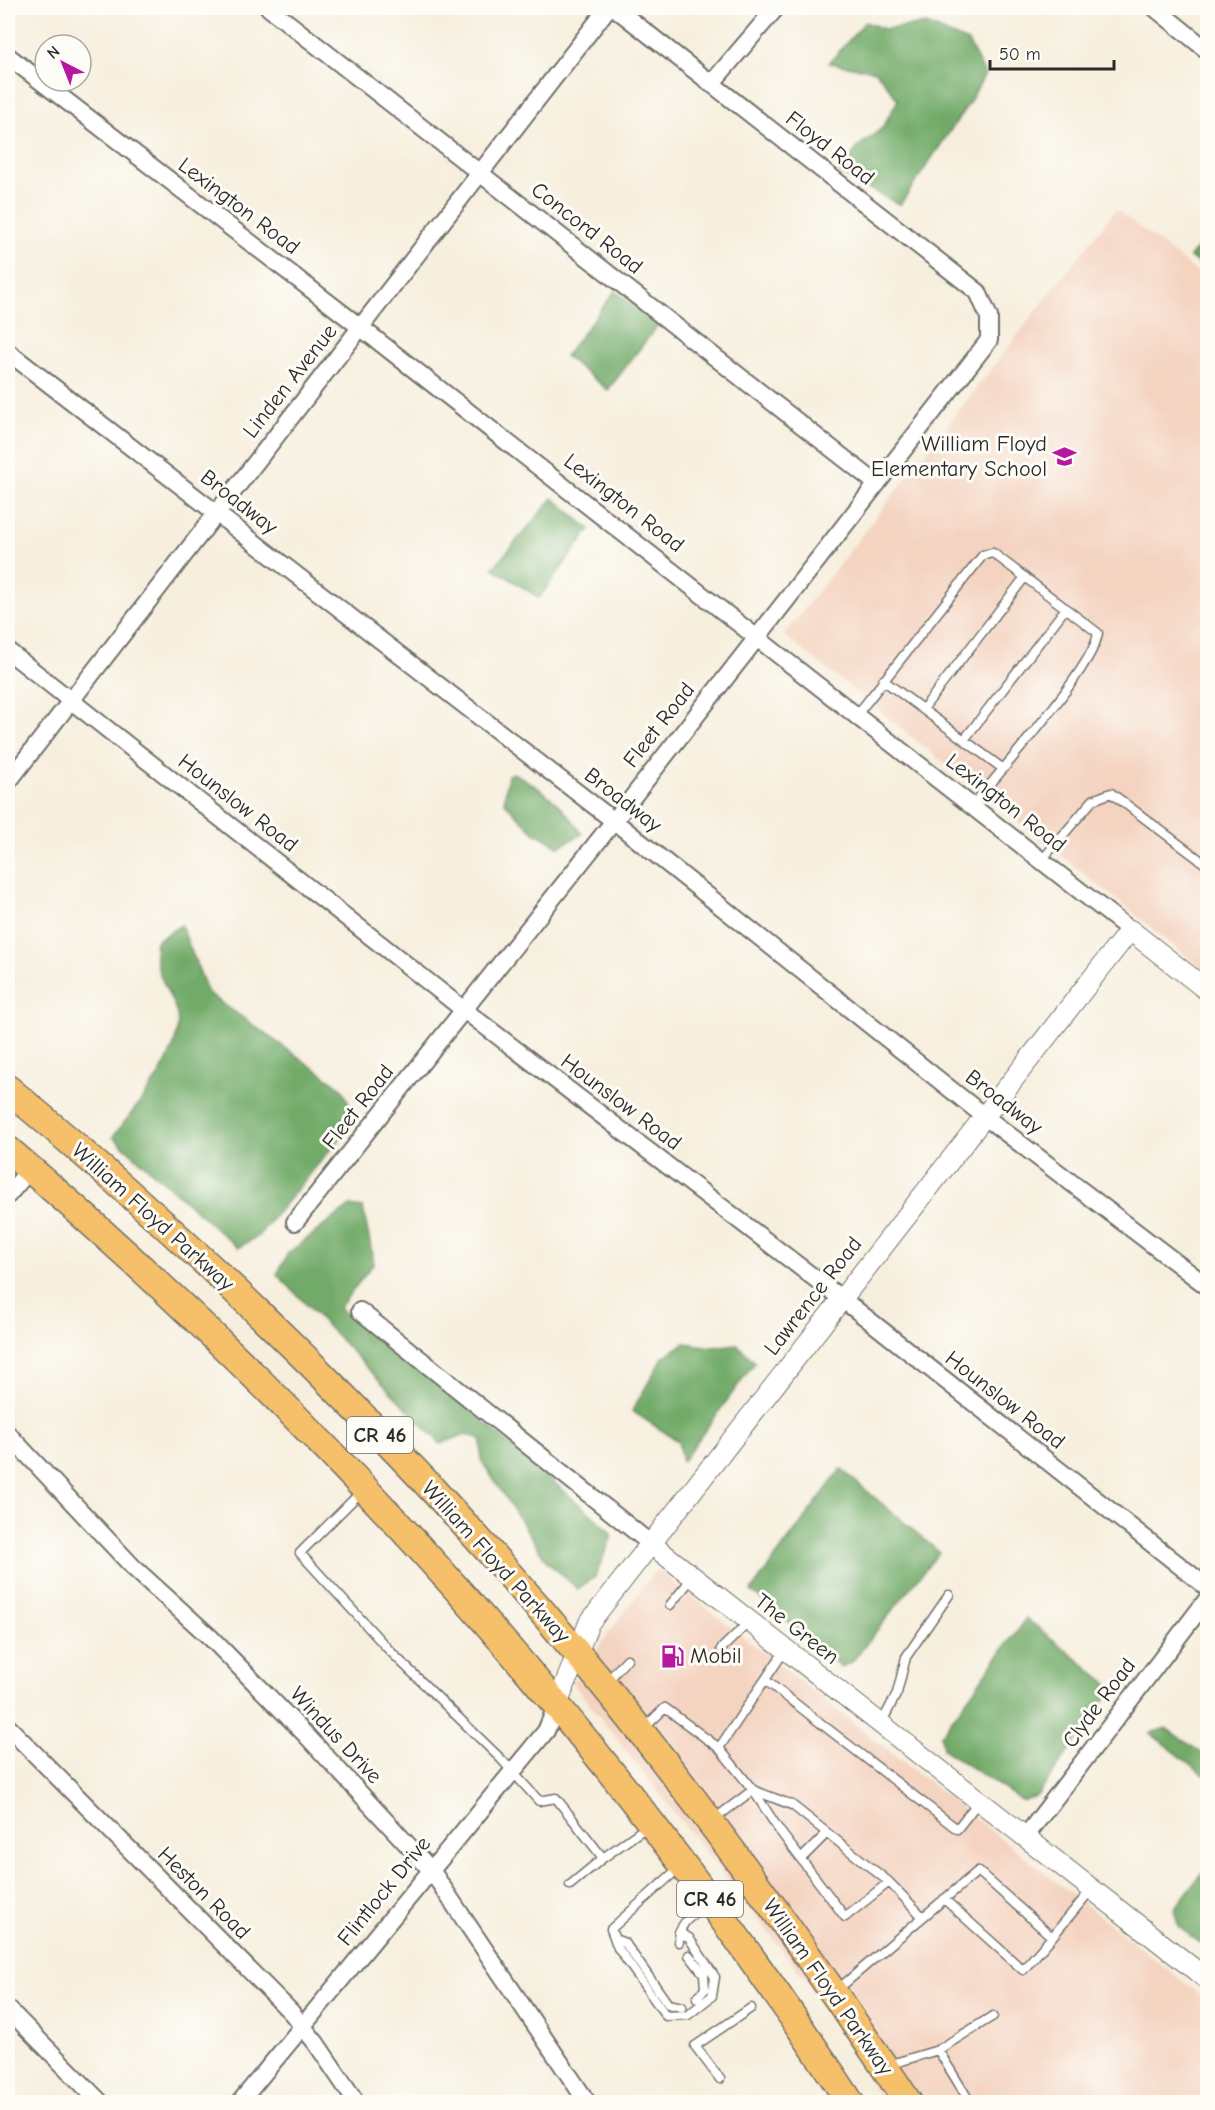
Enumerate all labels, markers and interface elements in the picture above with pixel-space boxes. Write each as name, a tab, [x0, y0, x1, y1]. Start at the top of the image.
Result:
north arrow	[33, 33, 93, 93]
scale bar	[990, 33, 1114, 71]
text: N	[44, 42, 64, 63]
text: 50 m	[999, 44, 1041, 65]
street label: Floyd Road	[781, 105, 879, 191]
street label: Lexington Road	[173, 152, 305, 260]
street label: Concord Road	[526, 176, 648, 280]
street label: Linden Avenue	[237, 319, 343, 443]
place label: William Floyd Elementary School	[871, 431, 1047, 482]
school or university icon: William Floyd Elementary School	[1052, 444, 1078, 470]
street label: Lexington Road	[559, 448, 689, 558]
street label: Broadway	[195, 464, 283, 540]
street label: Fleet Road	[618, 677, 700, 773]
street label: Hounslow Road	[173, 748, 303, 858]
street label: Lexington Road	[941, 748, 1071, 858]
street label: Broadway	[579, 762, 667, 838]
street label: Hounslow Road	[556, 1048, 686, 1156]
street label: Fleet Road	[317, 1059, 399, 1155]
street label: Broadway	[960, 1064, 1048, 1140]
street label: William Floyd Parkway	[67, 1137, 240, 1297]
street label: Lawrence Road	[759, 1232, 867, 1360]
street label: Hounslow Road	[940, 1345, 1070, 1455]
road number: CR 46	[347, 1417, 413, 1453]
street label: William Floyd Parkway	[416, 1476, 576, 1649]
street label: The Green	[750, 1588, 844, 1670]
fuel station icon: Mobil	[659, 1643, 685, 1669]
place label: Mobil	[690, 1643, 742, 1669]
street label: Clyde Road	[1057, 1653, 1141, 1753]
street label: Windus Drive	[285, 1681, 387, 1789]
street label: Flintlock Drive	[332, 1831, 436, 1951]
street label: Heston Road	[152, 1841, 256, 1945]
road number: CR 46	[677, 1881, 743, 1917]
street label: William Floyd Parkway	[757, 1894, 899, 2080]

